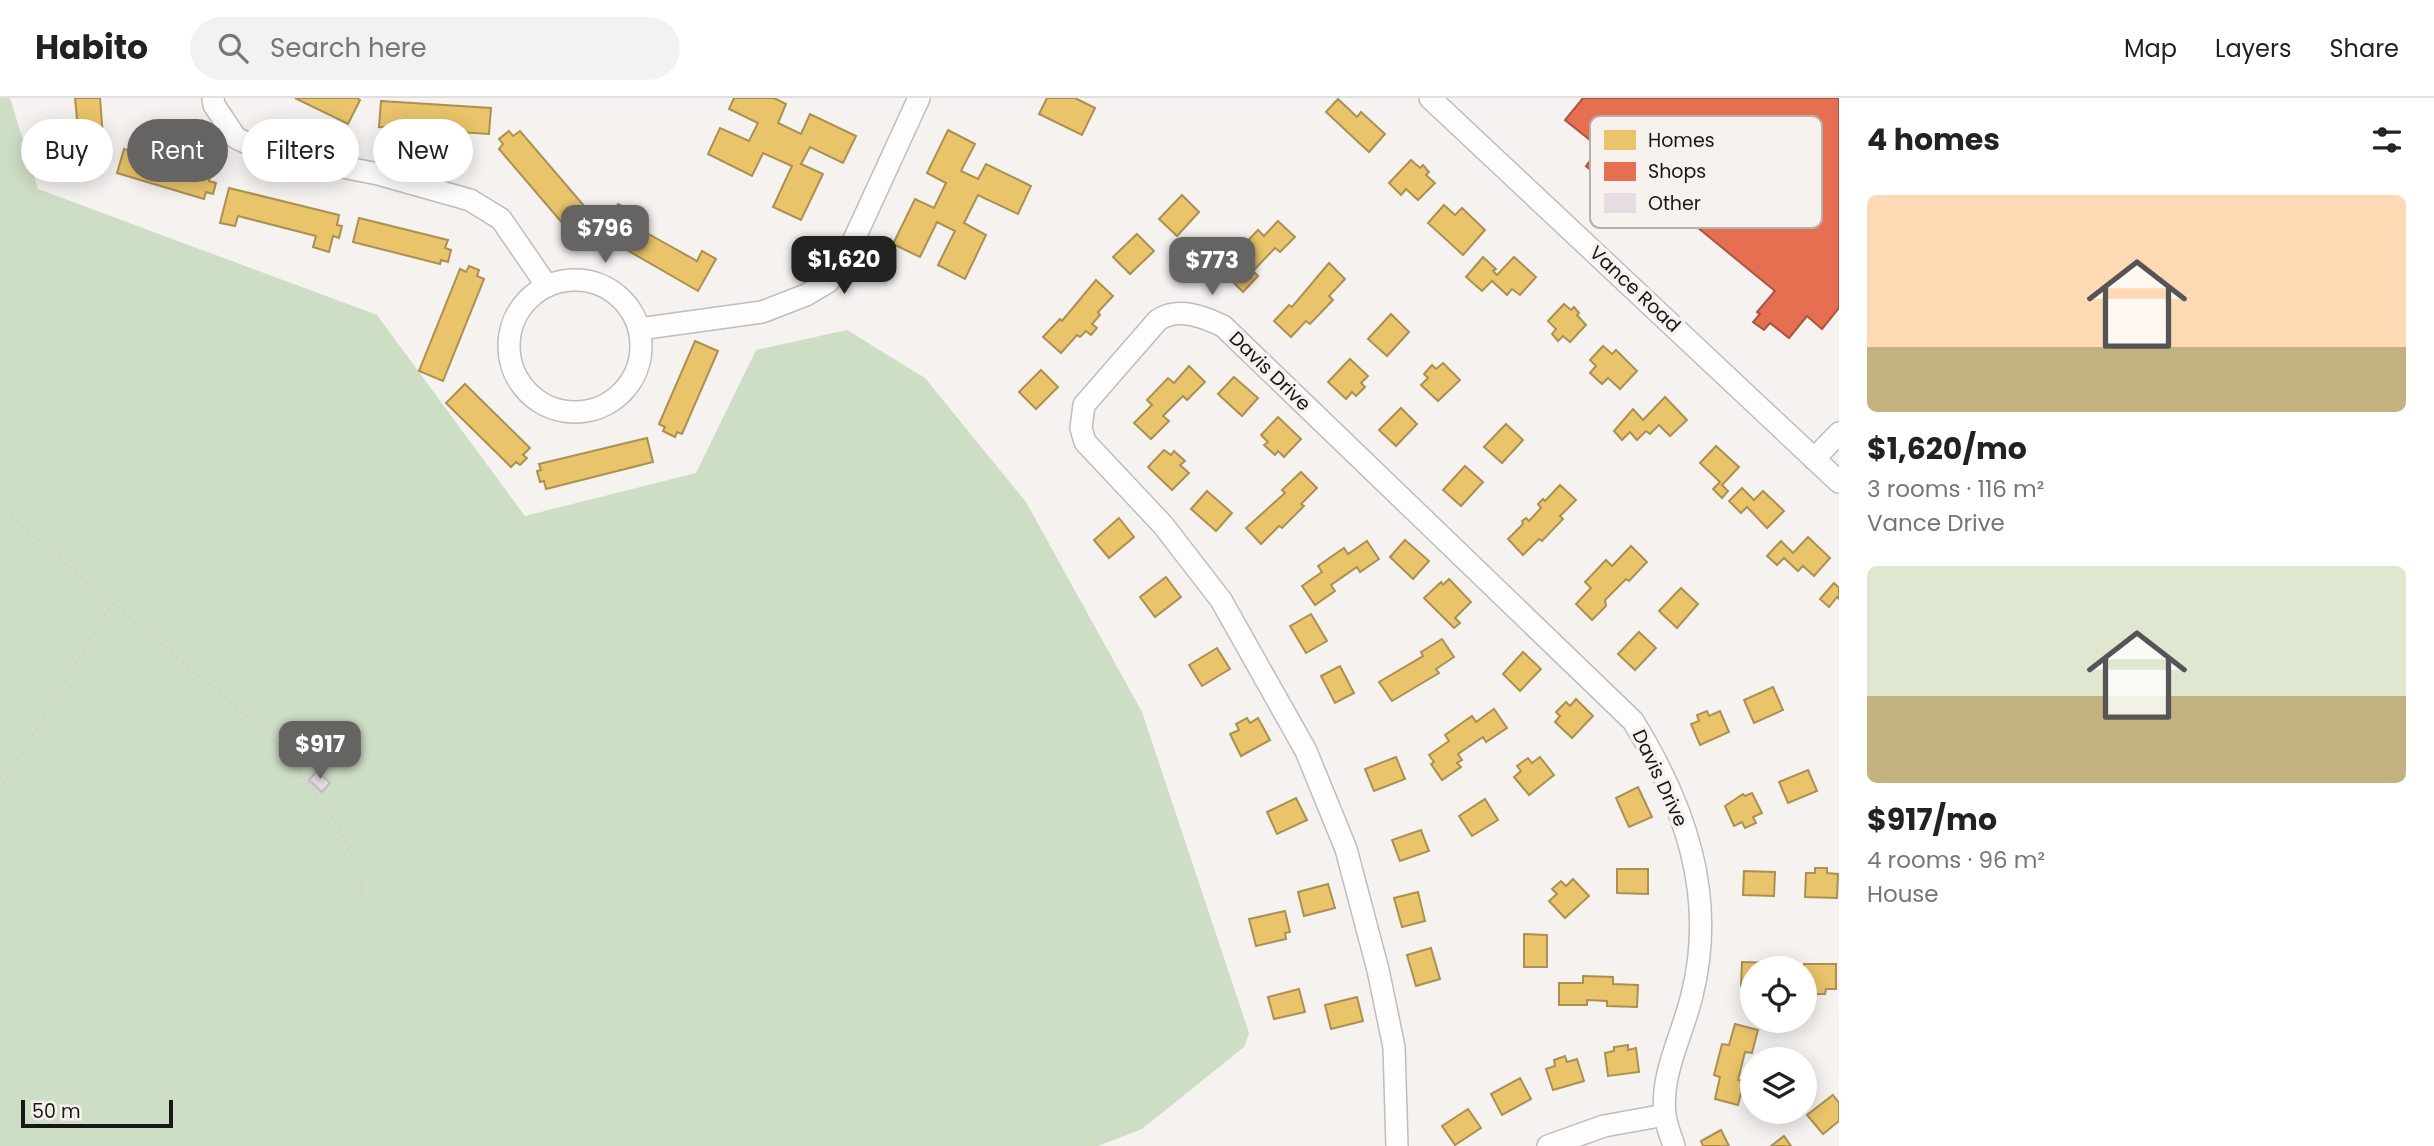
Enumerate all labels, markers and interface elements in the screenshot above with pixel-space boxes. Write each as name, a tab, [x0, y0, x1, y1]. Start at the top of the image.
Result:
search box	[190, 17, 680, 80]
text: Habito	[35, 24, 148, 71]
icon: search	[214, 29, 252, 67]
text: Search here	[270, 30, 427, 66]
text: Map	[2124, 32, 2177, 65]
text: Layers	[2215, 32, 2291, 65]
text: Share	[2329, 32, 2399, 65]
legend	[1590, 116, 1822, 228]
text: 4 homes	[1867, 118, 2000, 161]
chip: Buy	[21, 119, 113, 182]
chip: Rent	[127, 119, 228, 182]
chip: Filters	[242, 119, 359, 182]
chip: New	[373, 119, 473, 182]
icon: filters	[2368, 121, 2406, 159]
text: Homes	[1648, 127, 1715, 154]
text: Shops	[1648, 158, 1706, 185]
text: Other	[1648, 190, 1701, 217]
pin: $796	[564, 206, 646, 265]
text: $796	[577, 212, 633, 244]
pin: $1,620	[787, 236, 901, 296]
pin: $773	[1171, 238, 1253, 297]
street label: Vance Road	[1584, 240, 1686, 338]
icon: home	[2074, 241, 2200, 367]
text: $1,620	[807, 243, 881, 275]
text: $773	[1185, 244, 1239, 276]
street label: Davis Drive	[1223, 325, 1317, 417]
text: $1,620/mo	[1867, 427, 2027, 470]
text: 3 rooms · 116 m²	[1867, 473, 2044, 505]
text: Vance Drive	[1867, 507, 2005, 539]
icon: home	[2074, 612, 2200, 738]
pin: $917	[279, 722, 361, 781]
street label: Davis Drive	[1626, 725, 1694, 831]
text: $917	[295, 728, 345, 760]
text: $917/mo	[1867, 798, 1997, 841]
text: 4 rooms · 96 m²	[1867, 844, 2045, 876]
text: House	[1867, 878, 1939, 910]
map controls	[1740, 956, 1817, 1124]
button: locate	[1740, 956, 1817, 1033]
button: layers	[1740, 1047, 1817, 1124]
scale bar	[21, 1097, 173, 1129]
text: 50 m	[32, 1098, 81, 1125]

